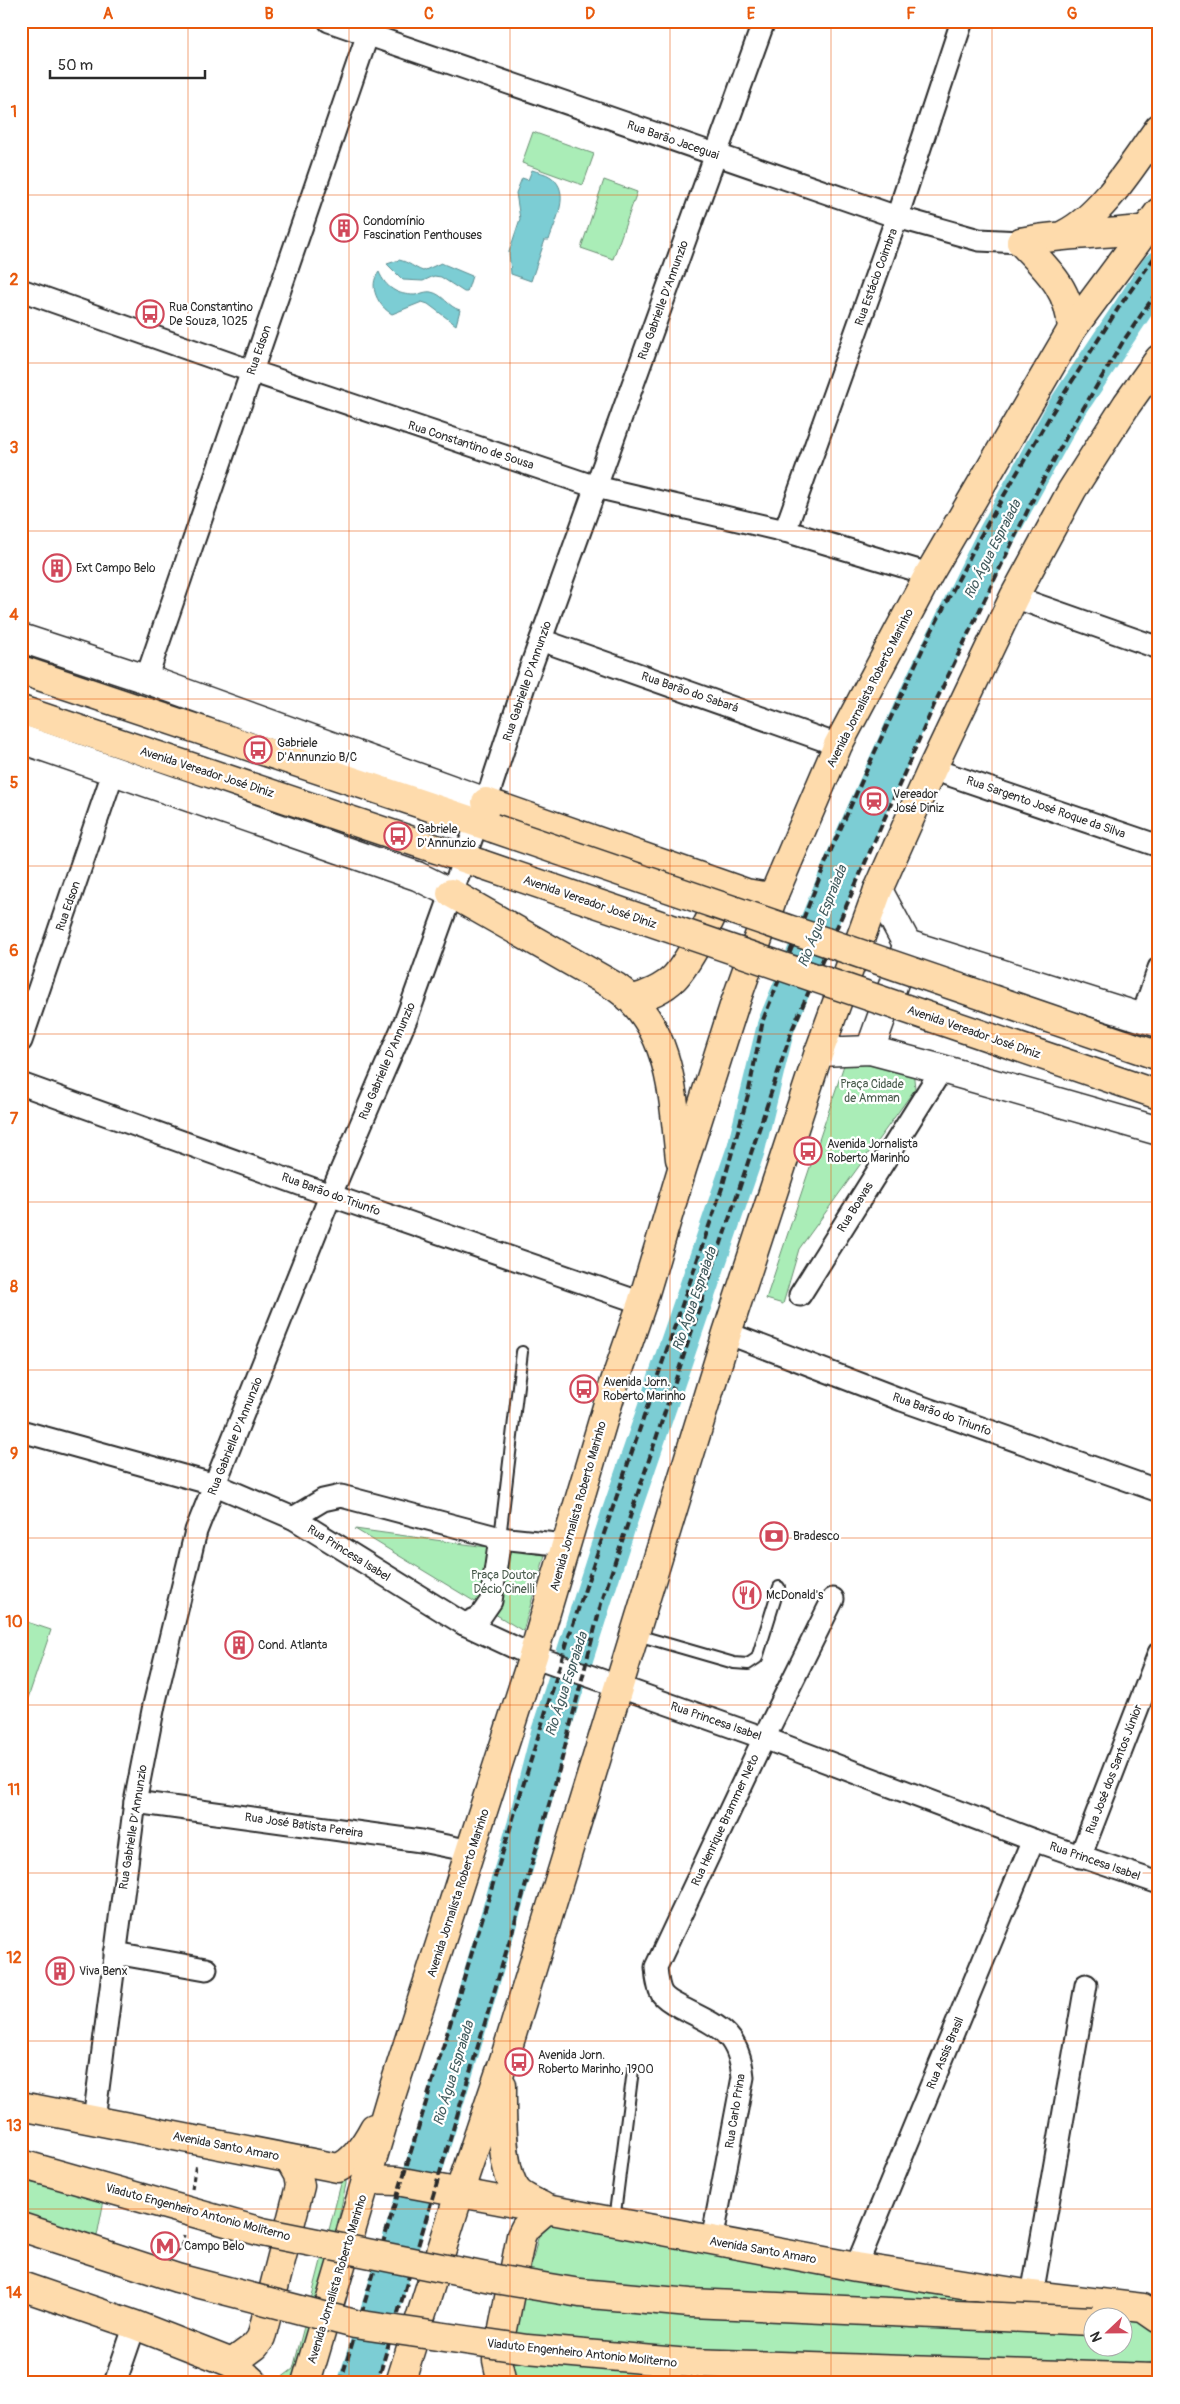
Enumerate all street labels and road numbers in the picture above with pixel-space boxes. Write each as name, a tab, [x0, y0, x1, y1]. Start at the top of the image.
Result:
street label: Rua Barão Jaceguai	[625, 118, 721, 163]
street label: Rua Estácio Coimbra	[852, 226, 901, 328]
street label: Rua Gabrielle D'Annunzio	[635, 238, 692, 362]
street label: Rua Edson	[244, 323, 275, 377]
street label: Rua Constantino de Sousa	[406, 418, 536, 473]
street label: Avenida Jornalista Roberto Marinho	[824, 606, 917, 770]
street label: Rua Gabrielle D'Annunzio	[500, 619, 555, 743]
street label: Rua Barão do Sabará	[639, 669, 741, 716]
street label: Avenida Vereador José Diniz	[138, 744, 276, 801]
street label: Rua Sargento José Roque da Silva	[964, 773, 1128, 842]
street label: Avenida Vereador José Diniz	[521, 873, 658, 932]
street label: Rua Edson	[53, 879, 84, 933]
street label: Rua Gabrielle D'Annunzio	[356, 1000, 419, 1122]
street label: Avenida Vereador José Diniz	[905, 1003, 1042, 1062]
street label: Rua Barão do Triunfo	[279, 1170, 383, 1219]
street label: Rua Boavas	[834, 1179, 877, 1235]
street label: Rua Gabrielle D'Annunzio	[205, 1374, 266, 1497]
street label: Rua Barão do Triunfo	[890, 1390, 994, 1439]
street label: Avenida Jornalista Roberto Marinho	[547, 1419, 610, 1593]
street label: Rua Princesa Isabel	[304, 1522, 393, 1585]
street label: Rua Princesa Isabel	[668, 1699, 763, 1744]
street label: Rua José dos Santos Júnior	[1083, 1702, 1146, 1836]
street label: Rua Henrique Brammer Neto	[688, 1752, 763, 1888]
street label: Rua Gabrielle D'Annunzio	[116, 1763, 151, 1891]
street label: Avenida Jornalista Roberto Marinho	[424, 1807, 493, 1979]
street label: Rua José Batista Pereira	[244, 1810, 365, 1841]
street label: Rua Princesa Isabel	[1047, 1839, 1142, 1884]
street label: Rua Assis Brasil	[924, 2015, 967, 2091]
street label: Rua Carlo Prina	[722, 2072, 749, 2149]
street label: Avenida Santo Amaro	[171, 2129, 281, 2164]
street label: Viaduto Engenheiro Antonio Moliterno	[104, 2180, 293, 2245]
street label: Avenida Jornalista Roberto Marinho	[305, 2192, 371, 2366]
street label: Avenida Santo Amaro	[708, 2234, 818, 2267]
street label: Viaduto Engenheiro Antonio Moliterno	[486, 2336, 678, 2371]

